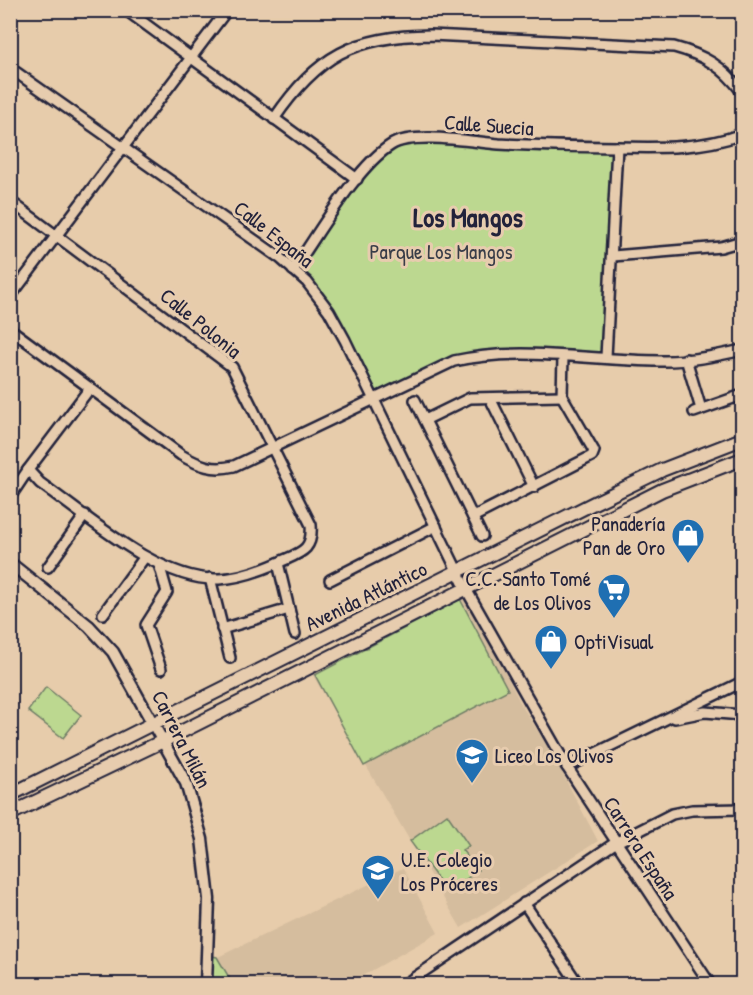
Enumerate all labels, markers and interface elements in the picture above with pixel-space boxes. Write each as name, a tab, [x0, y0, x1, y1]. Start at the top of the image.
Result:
street label: Calle Suecia	[443, 107, 535, 143]
street label: Calle España	[228, 194, 320, 274]
district label: Los Mangos	[413, 199, 523, 237]
park label: Parque Los Mangos	[369, 237, 513, 266]
street label: Calle Polonia	[154, 281, 248, 365]
place label: Panadería Pan de Oro	[583, 509, 665, 562]
shop icon: Panadería Pan de Oro	[670, 517, 706, 564]
street label: Avenida Atlántico	[300, 554, 432, 638]
place label: C.C. Santo Tomé de Los Olivos	[465, 564, 591, 617]
supermarket icon: C.C. Santo Tomé de Los Olivos	[596, 572, 632, 619]
shop icon: OptiVisual	[533, 623, 569, 670]
place label: OptiVisual	[574, 627, 654, 656]
street label: Carrera Milán	[145, 685, 219, 793]
school or university icon: Liceo Los Olivos	[454, 737, 490, 784]
place label: Liceo Los Olivos	[495, 741, 613, 770]
street label: Carrera España	[597, 791, 685, 905]
place label: U.E. Colegio Los Próceres	[401, 845, 498, 898]
school or university icon: U.E. Colegio Los Próceres	[360, 853, 396, 900]

